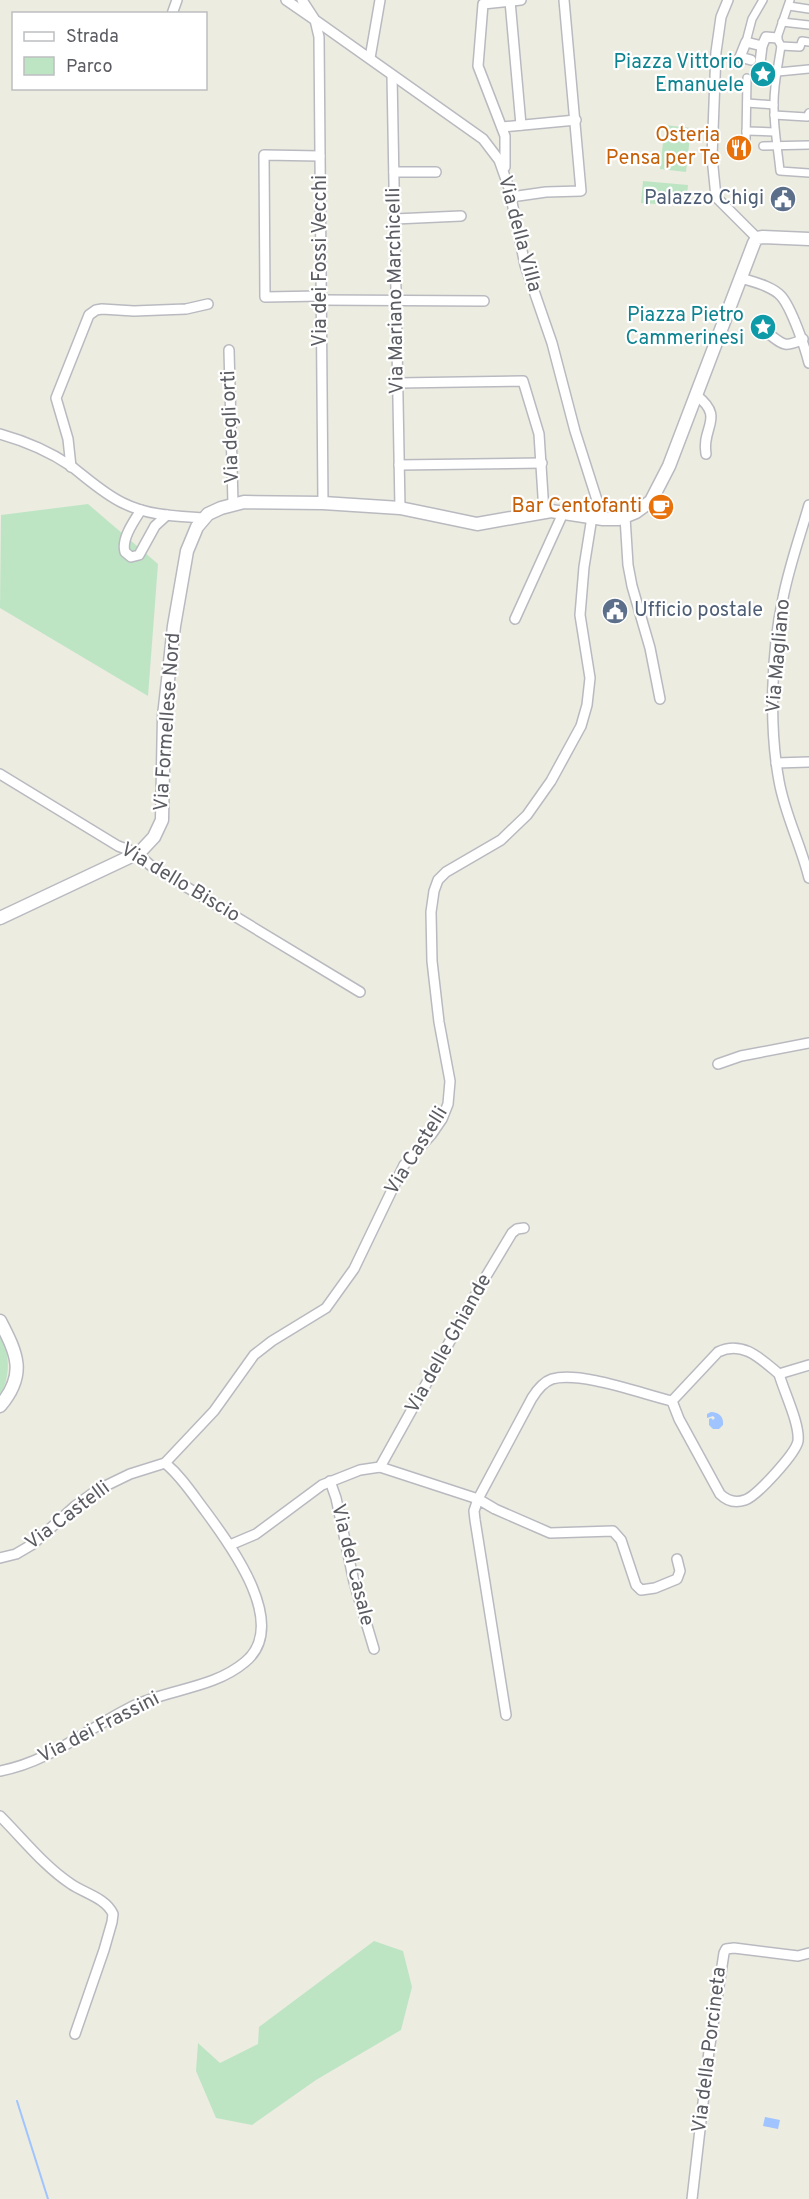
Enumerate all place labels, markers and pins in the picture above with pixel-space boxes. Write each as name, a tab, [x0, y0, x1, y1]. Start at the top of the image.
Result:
place label: Piazza Vittorio Emanuele	[613, 50, 744, 99]
place icon: Piazza Vittorio Emanuele	[748, 59, 778, 89]
place label: Osteria Pensa per Te	[606, 123, 720, 172]
restaurant icon: Osteria Pensa per Te	[724, 133, 754, 163]
public building icon: Palazzo Chigi	[768, 184, 798, 214]
place label: Palazzo Chigi	[644, 186, 764, 212]
place label: Piazza Pietro Cammerinesi	[626, 303, 744, 352]
place icon: Piazza Pietro Cammerinesi	[748, 312, 778, 342]
cafe icon: Bar Centofanti	[646, 492, 676, 522]
place label: Bar Centofanti	[512, 494, 642, 520]
public building icon: Ufficio postale	[600, 596, 630, 626]
place label: Ufficio postale	[634, 598, 763, 624]

